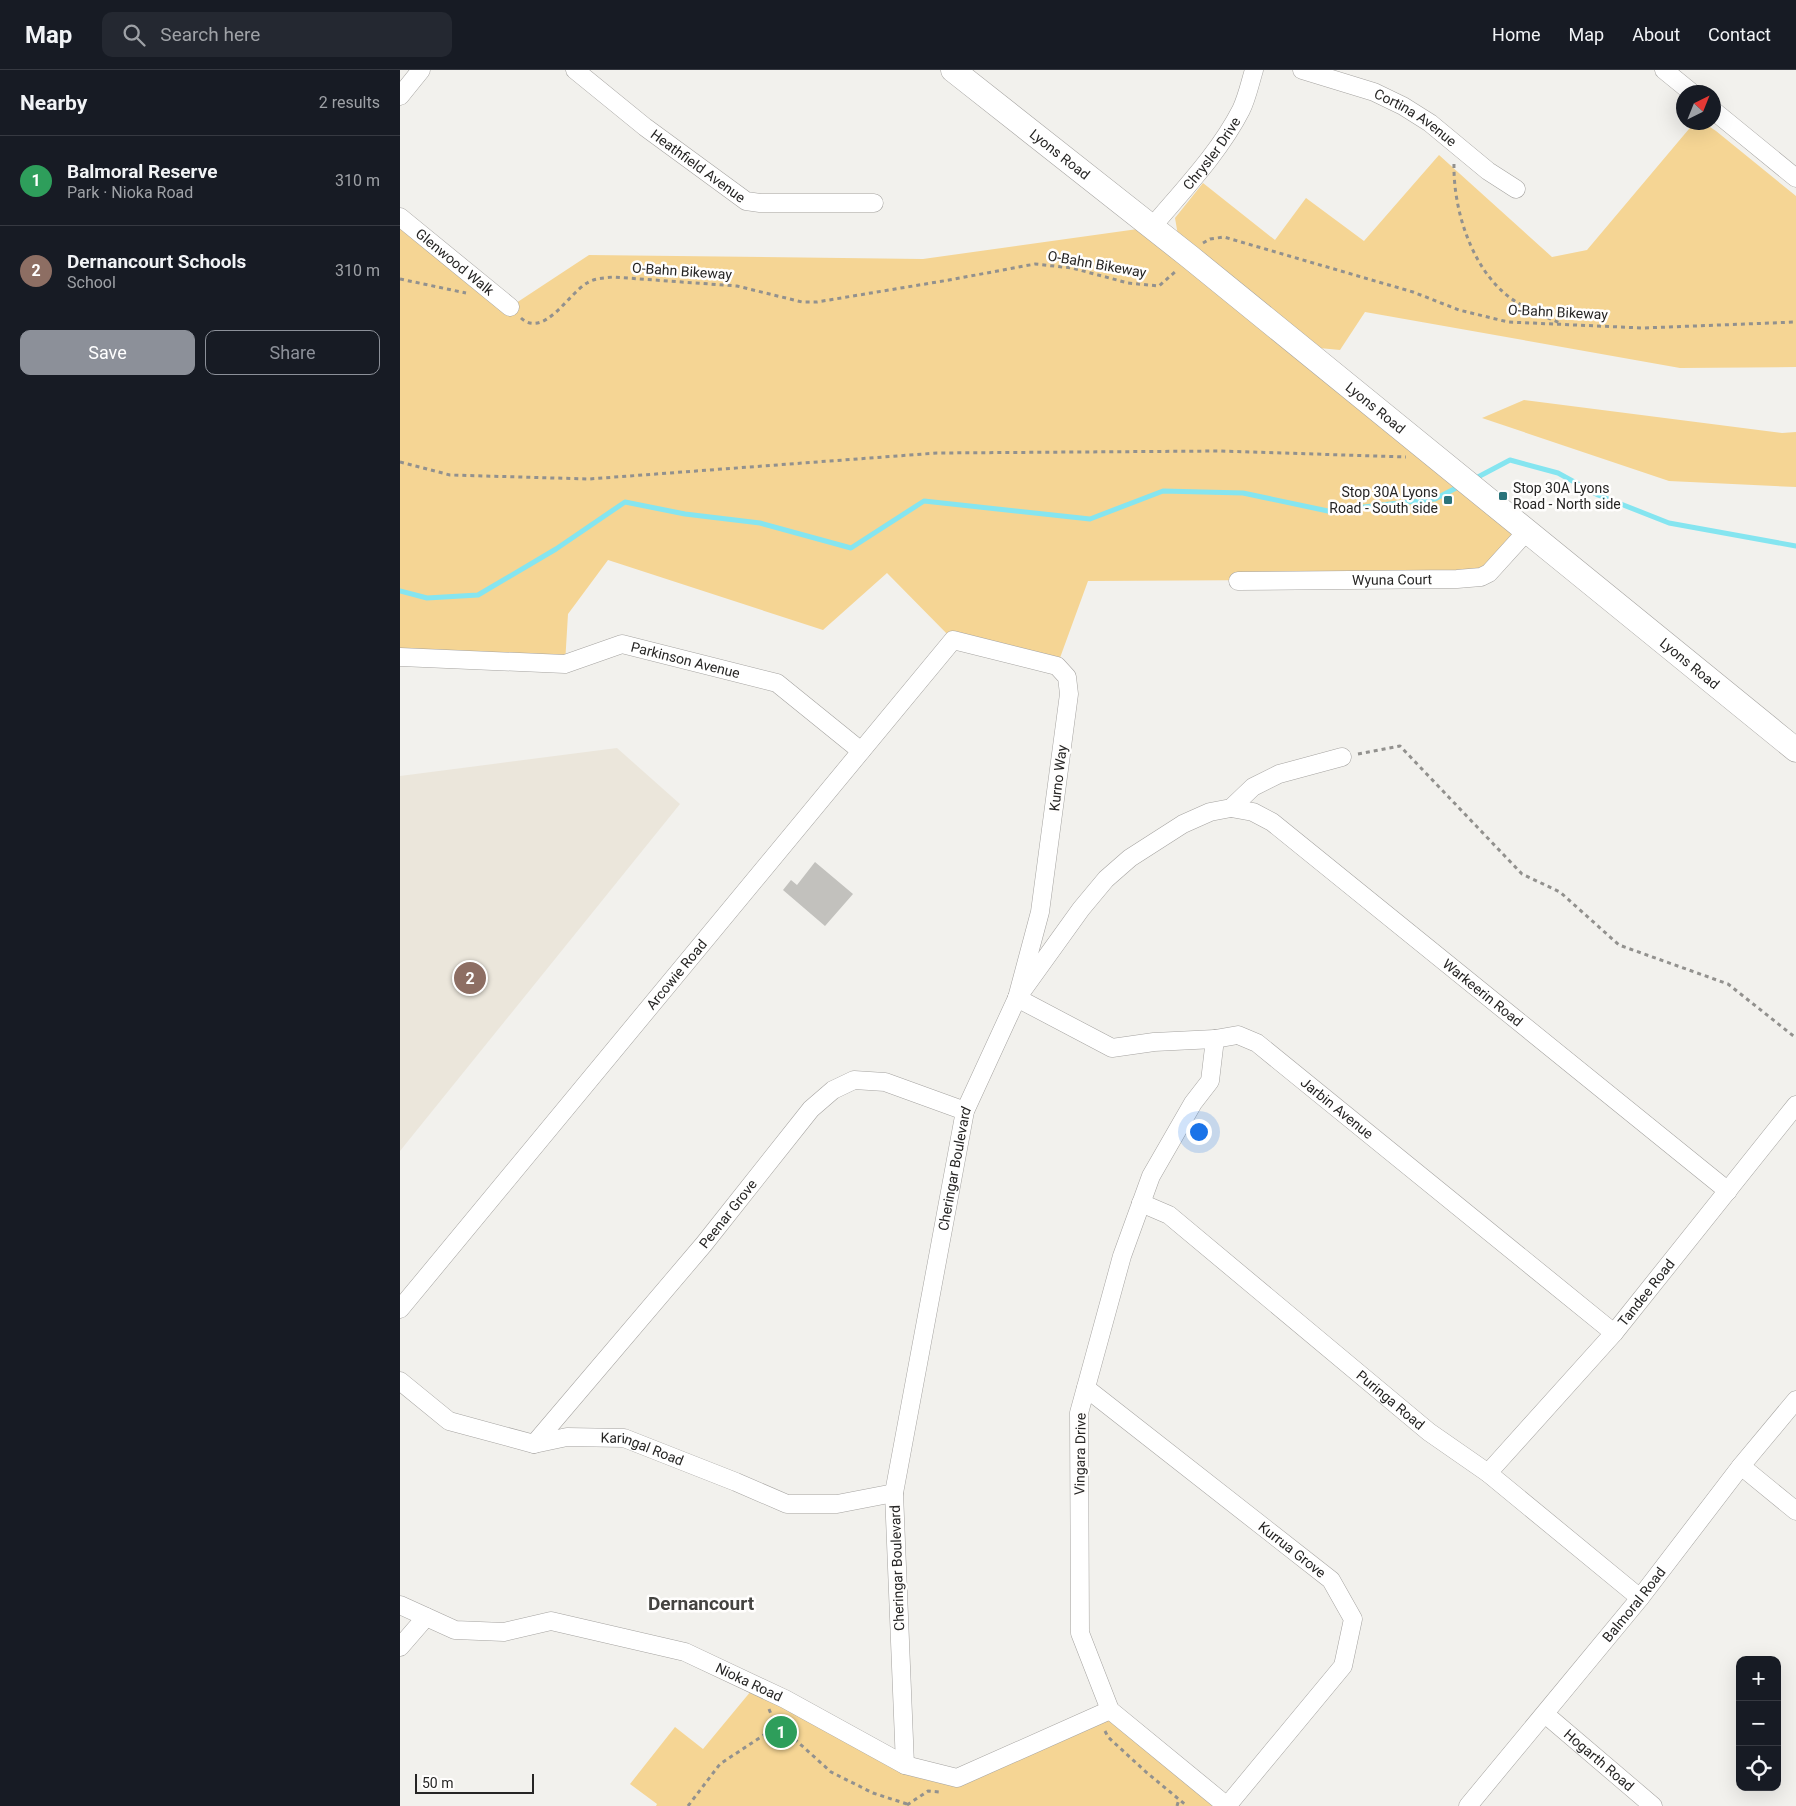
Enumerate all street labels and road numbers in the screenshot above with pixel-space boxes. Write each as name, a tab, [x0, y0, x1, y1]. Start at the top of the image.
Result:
street label: Cortina Avenue	[1372, 85, 1460, 150]
street label: Chrysler Drive	[1180, 114, 1244, 193]
street label: Heathfield Avenue	[648, 126, 748, 206]
street label: Lyons Road	[1027, 126, 1093, 183]
street label: Glenwood Walk	[413, 225, 498, 299]
street label: O-Bahn Bikeway	[1046, 247, 1148, 281]
street label: O-Bahn Bikeway	[632, 260, 733, 282]
street label: O-Bahn Bikeway	[1508, 301, 1609, 323]
street label: Lyons Road	[1343, 379, 1408, 437]
street label: Wyuna Court	[1352, 571, 1433, 588]
street label: Lyons Road	[1657, 635, 1723, 692]
street label: Parkinson Avenue	[629, 639, 742, 681]
street label: Kurno Way	[1046, 744, 1070, 812]
street label: Arcowie Road	[643, 936, 710, 1013]
street label: Warkeerin Road	[1440, 956, 1526, 1030]
street label: Jarbin Avenue	[1298, 1074, 1376, 1142]
street label: Cheringar Boulevard	[935, 1104, 974, 1232]
street label: Peenar Grove	[696, 1176, 760, 1251]
street label: Tandee Road	[1615, 1256, 1678, 1329]
street label: Puringa Road	[1353, 1367, 1428, 1433]
street label: Vingara Drive	[1071, 1413, 1089, 1495]
street label: Karingal Road	[600, 1430, 686, 1469]
street label: Cheringar Boulevard	[887, 1505, 907, 1631]
street label: Kurrua Grove	[1255, 1518, 1329, 1581]
street label: Balmoral Road	[1599, 1564, 1669, 1645]
street label: Nioka Road	[713, 1660, 785, 1705]
street label: Hogarth Road	[1561, 1726, 1637, 1794]

